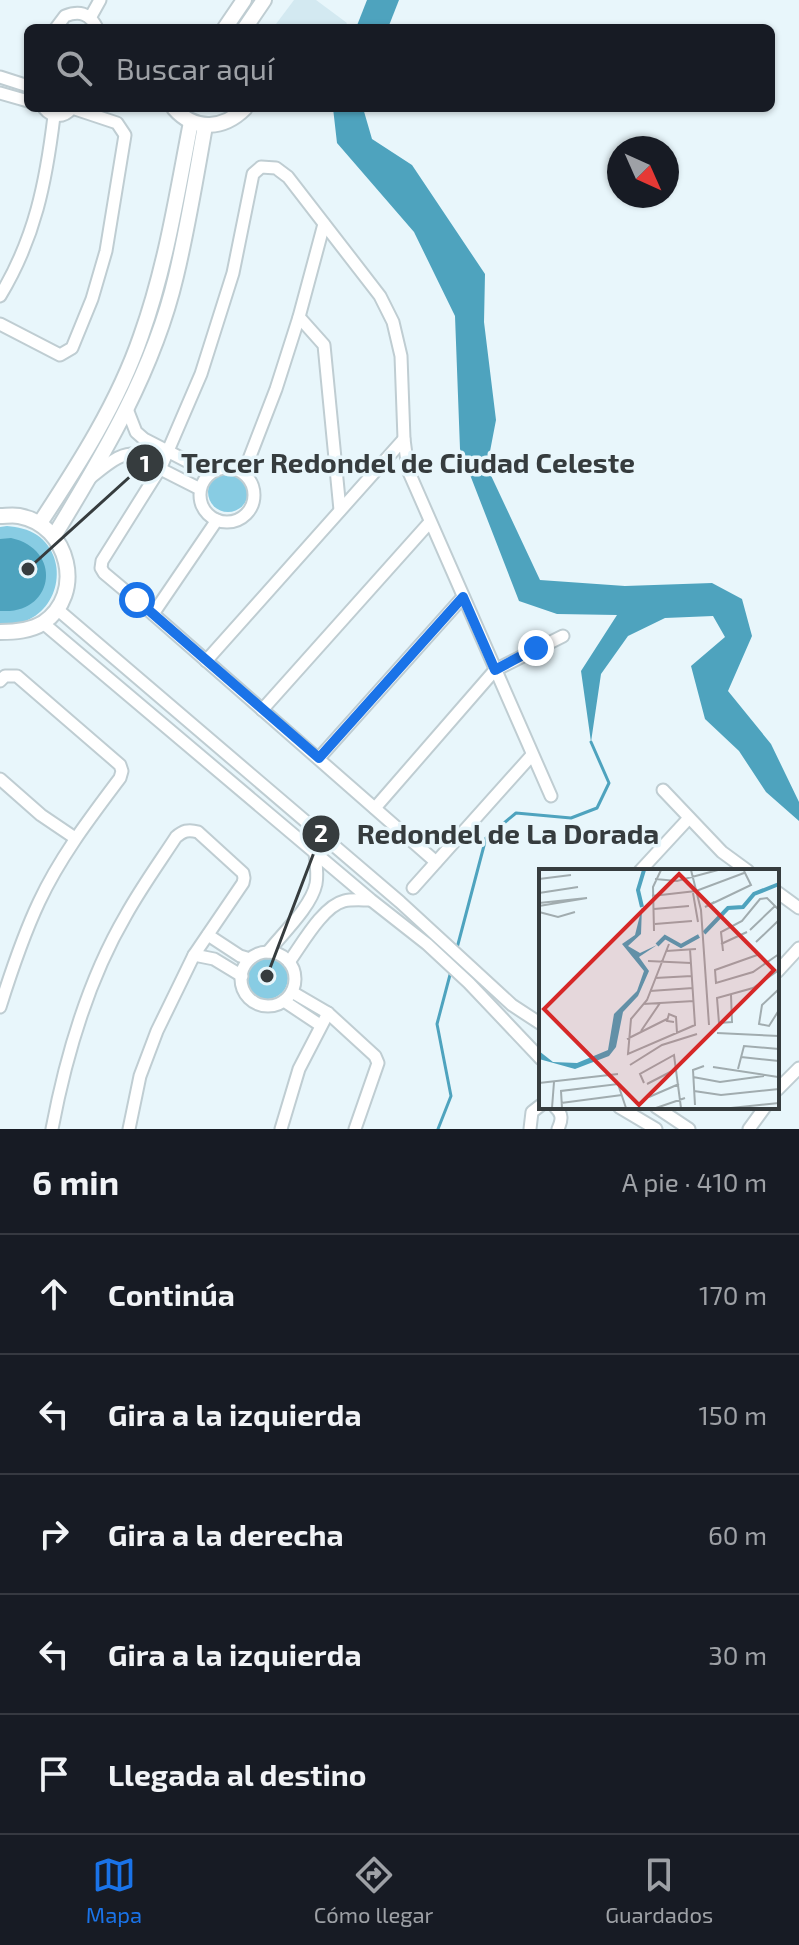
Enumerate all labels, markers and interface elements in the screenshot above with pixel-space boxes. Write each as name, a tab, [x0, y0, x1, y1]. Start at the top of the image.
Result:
search box	[24, 24, 775, 112]
icon: search	[52, 46, 96, 90]
text: Buscar aquí	[116, 50, 274, 86]
north arrow	[607, 136, 679, 208]
callout: Tercer Redondel de Ciudad Celeste	[125, 437, 652, 489]
text: Tercer Redondel de Ciudad Celeste	[181, 445, 635, 479]
text: 1	[140, 448, 150, 477]
route start	[119, 582, 155, 618]
route end	[518, 630, 554, 666]
callout: Redondel de La Dorada	[301, 808, 676, 860]
text: Redondel de La Dorada	[357, 816, 659, 850]
text: 2	[314, 818, 328, 847]
inset map	[539, 869, 779, 1109]
text: 6 min	[32, 1161, 119, 1202]
text: A pie · 410 m	[622, 1166, 767, 1197]
icon: ahead	[32, 1272, 76, 1316]
text: Continúa	[108, 1276, 235, 1312]
text: 170 m	[699, 1279, 767, 1310]
icon: left	[32, 1392, 76, 1436]
text: Gira a la izquierda	[108, 1396, 362, 1432]
text: 150 m	[698, 1399, 767, 1430]
icon: right	[32, 1512, 76, 1556]
text: Gira a la derecha	[108, 1516, 344, 1552]
text: 60 m	[708, 1519, 767, 1550]
icon: left	[32, 1632, 76, 1676]
text: Gira a la izquierda	[108, 1636, 362, 1672]
text: 30 m	[708, 1639, 767, 1670]
icon: arrive	[32, 1752, 76, 1796]
text: Llegada al destino	[108, 1756, 367, 1792]
tab: Mapa	[86, 1853, 142, 1927]
tab: Cómo llegar	[314, 1853, 433, 1927]
tab: Guardados	[605, 1853, 713, 1927]

